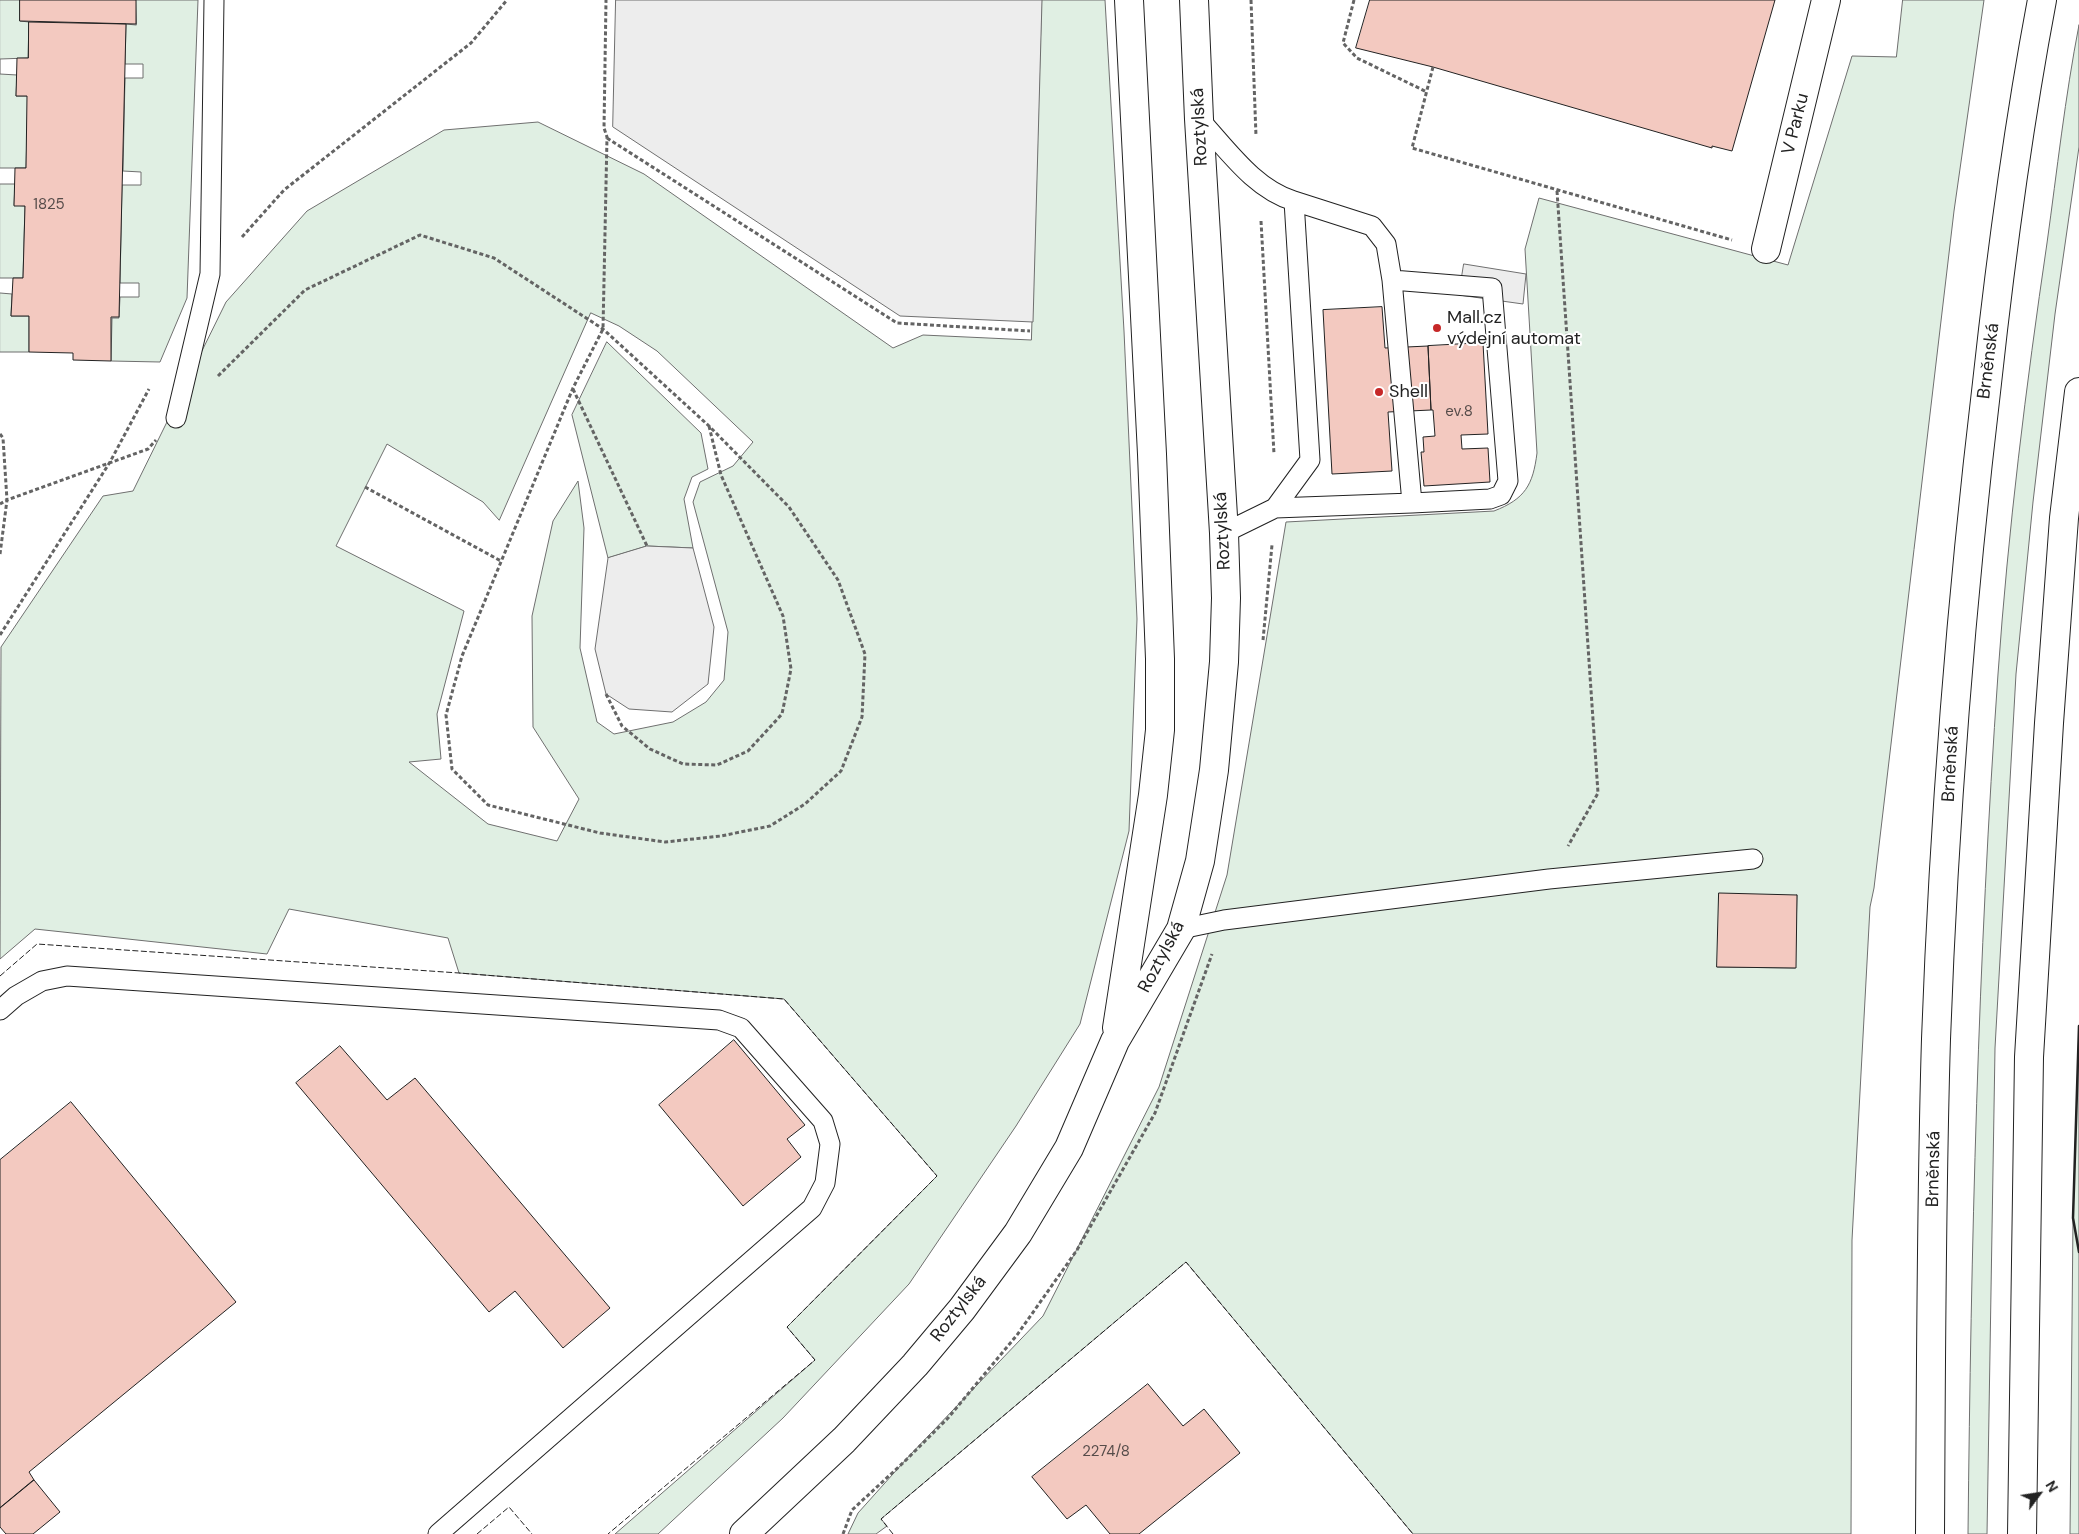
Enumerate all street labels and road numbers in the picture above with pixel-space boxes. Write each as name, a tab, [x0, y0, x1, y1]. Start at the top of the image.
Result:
street label: Roztylská	[1187, 88, 1213, 166]
street label: V Parku	[1778, 91, 1814, 157]
street label: Brněnská	[1974, 322, 2004, 400]
street label: Roztylská	[1210, 492, 1236, 570]
street label: Brněnská	[1938, 725, 1964, 803]
street label: Roztylská	[1134, 918, 1190, 996]
street label: Brněnská	[1923, 1131, 1945, 1207]
street label: Roztylská	[926, 1272, 992, 1346]

